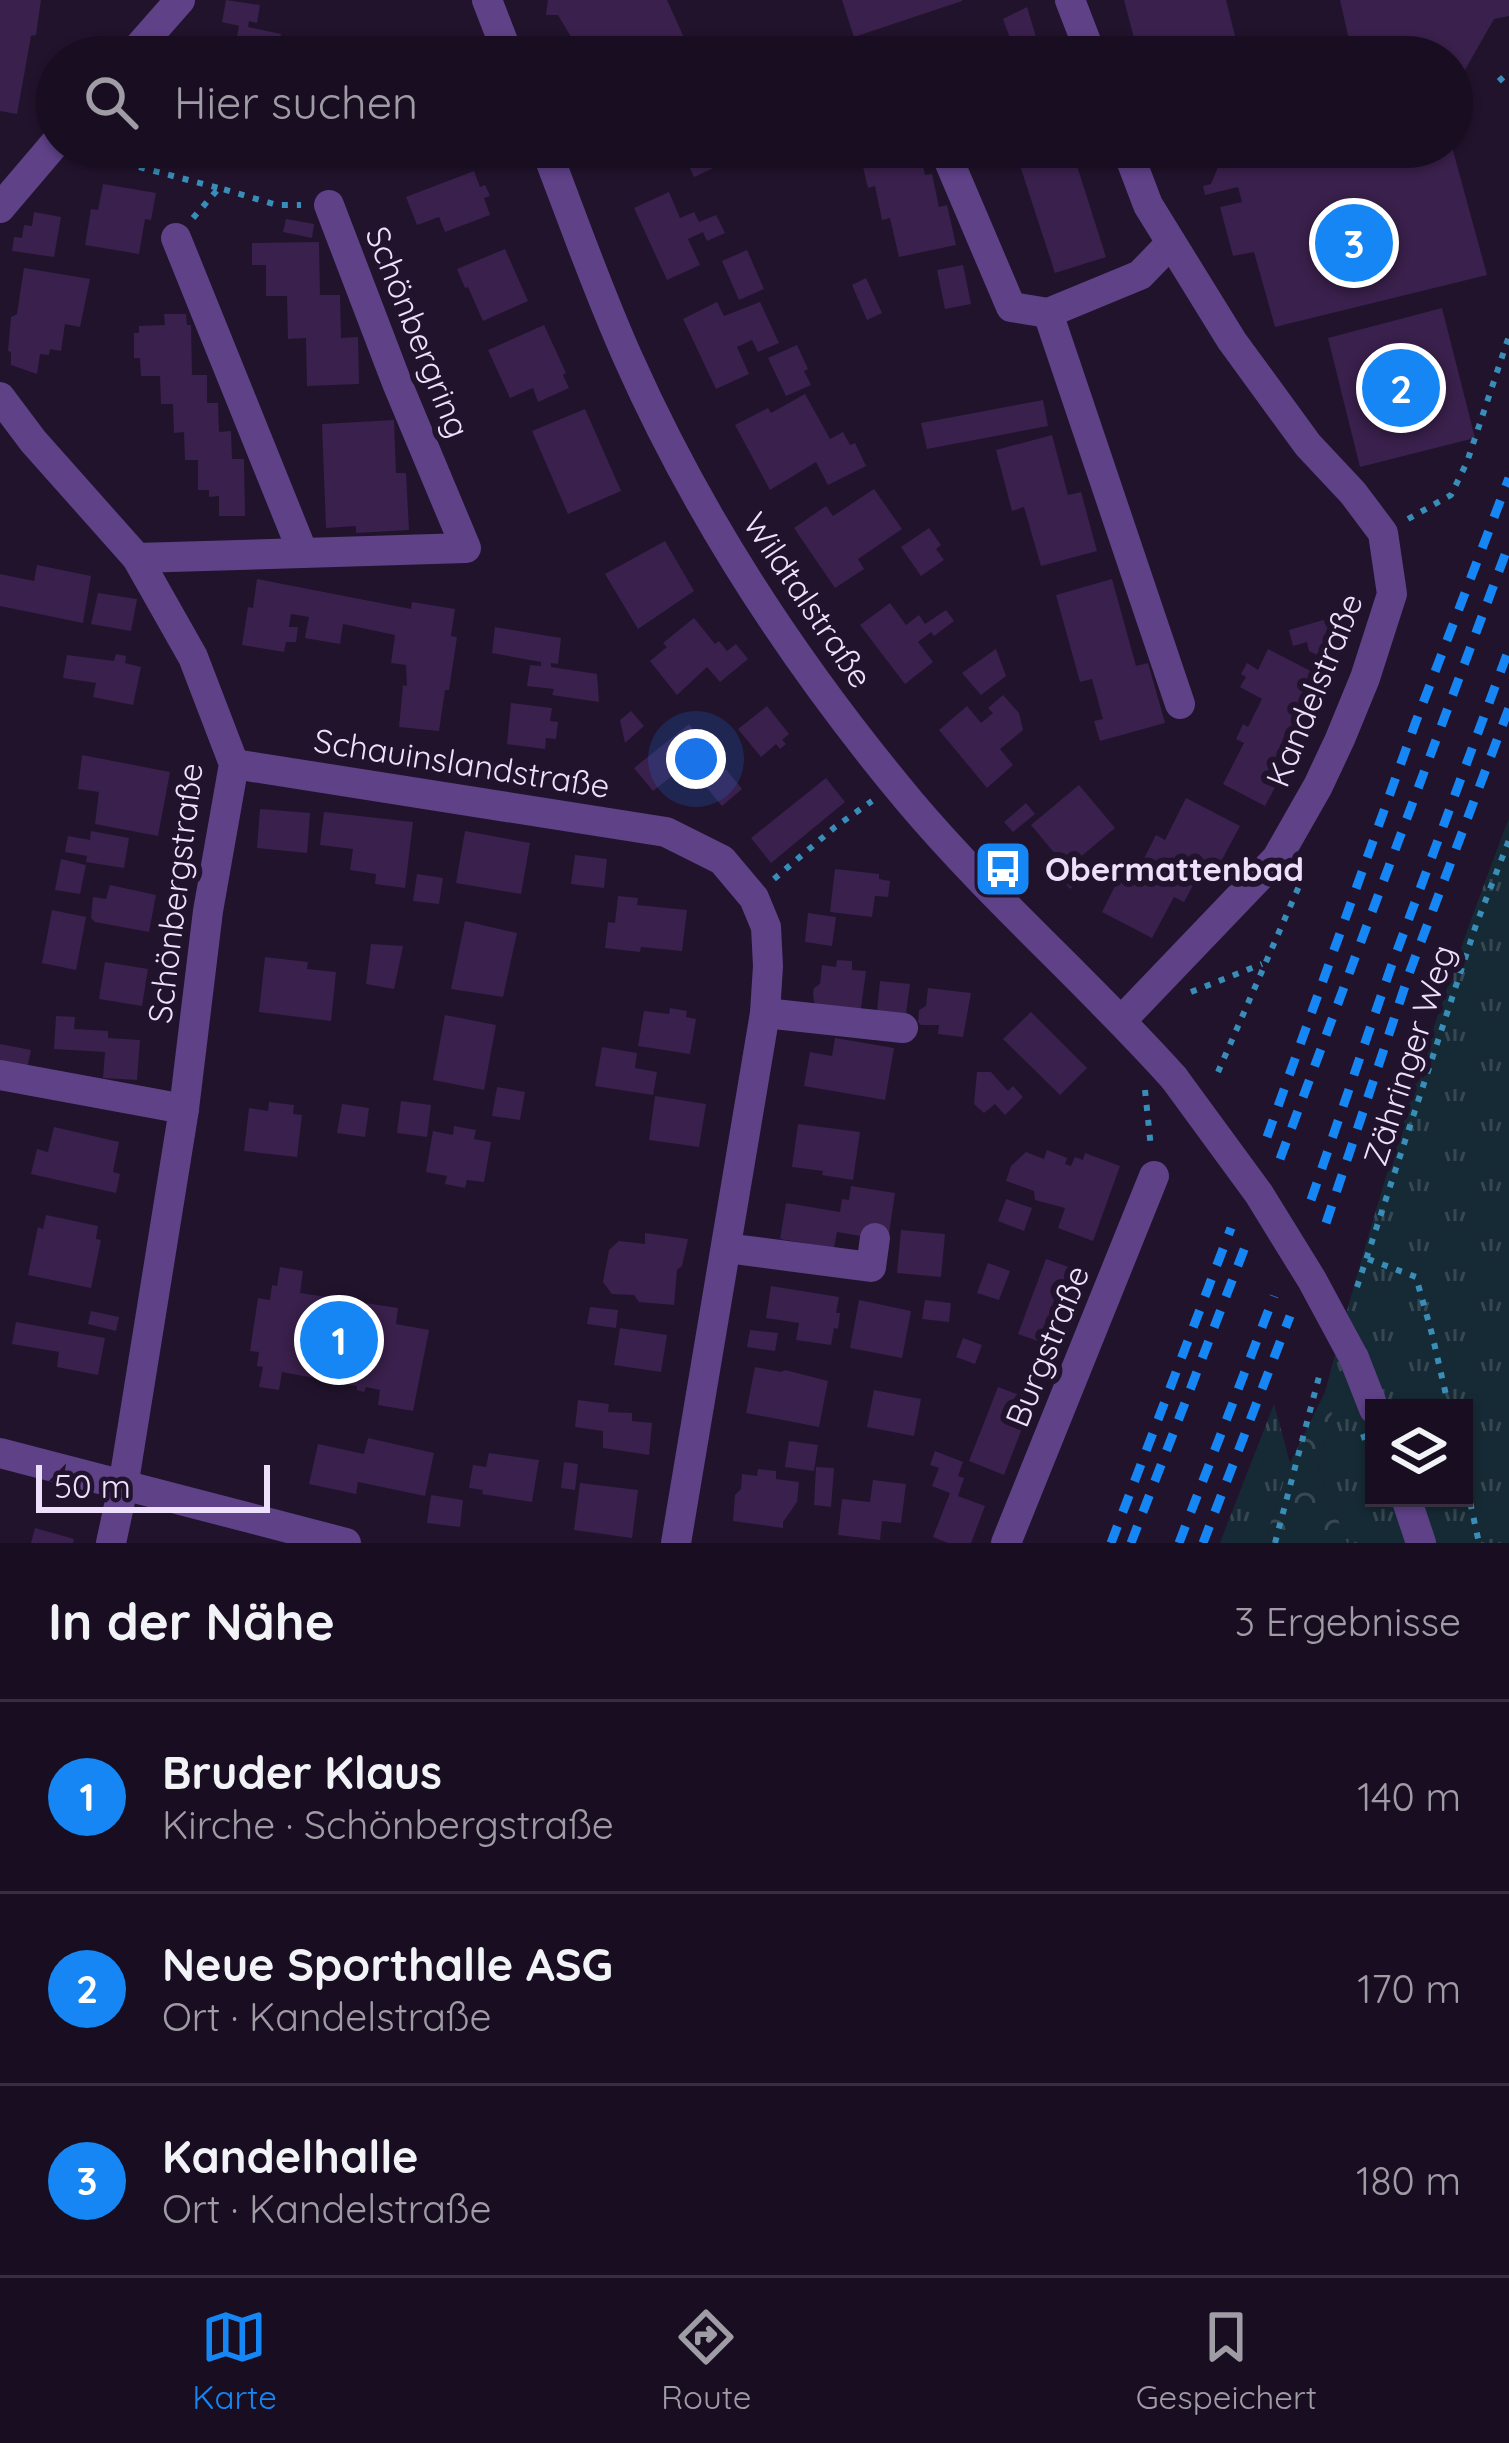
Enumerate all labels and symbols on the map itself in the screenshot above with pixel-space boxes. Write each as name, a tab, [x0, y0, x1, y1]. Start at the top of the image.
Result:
pin: 3	[1315, 198, 1393, 288]
street label: Schönbergring	[357, 220, 479, 443]
pin: 2	[1362, 343, 1440, 433]
street label: Wildtalstraße	[735, 504, 882, 695]
street label: Kandelstraße	[1256, 587, 1371, 793]
street label: Schauinslandstraße	[311, 719, 613, 806]
your location	[666, 729, 726, 789]
street label: Schönbergstraße	[138, 760, 211, 1026]
bus stop icon: Obermattenbad	[972, 838, 1034, 900]
place label: Obermattenbad	[1045, 848, 1304, 889]
street label: Zähringer Weg	[1354, 939, 1463, 1170]
street label: Burgstraße	[996, 1259, 1097, 1432]
pin: 1	[300, 1295, 378, 1385]
scale bar	[36, 1459, 270, 1512]

